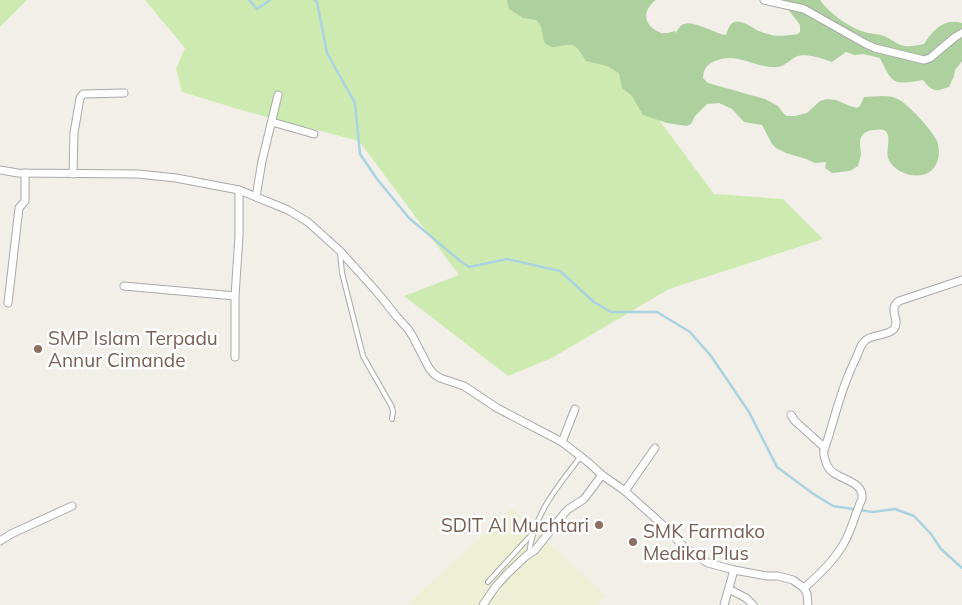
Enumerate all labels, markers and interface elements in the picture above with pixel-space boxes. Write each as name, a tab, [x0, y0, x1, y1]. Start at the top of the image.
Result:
place label: SMP Islam Terpadu Annur Cimande	[48, 326, 218, 372]
marker: SMP Islam Terpadu Annur Cimande	[32, 343, 44, 355]
place label: SDIT Al Muchtari	[441, 513, 589, 537]
marker: SDIT Al Muchtari	[593, 519, 605, 531]
place label: SMK Farmako Medika Plus	[643, 519, 765, 565]
marker: SMK Farmako Medika Plus	[627, 536, 639, 548]

